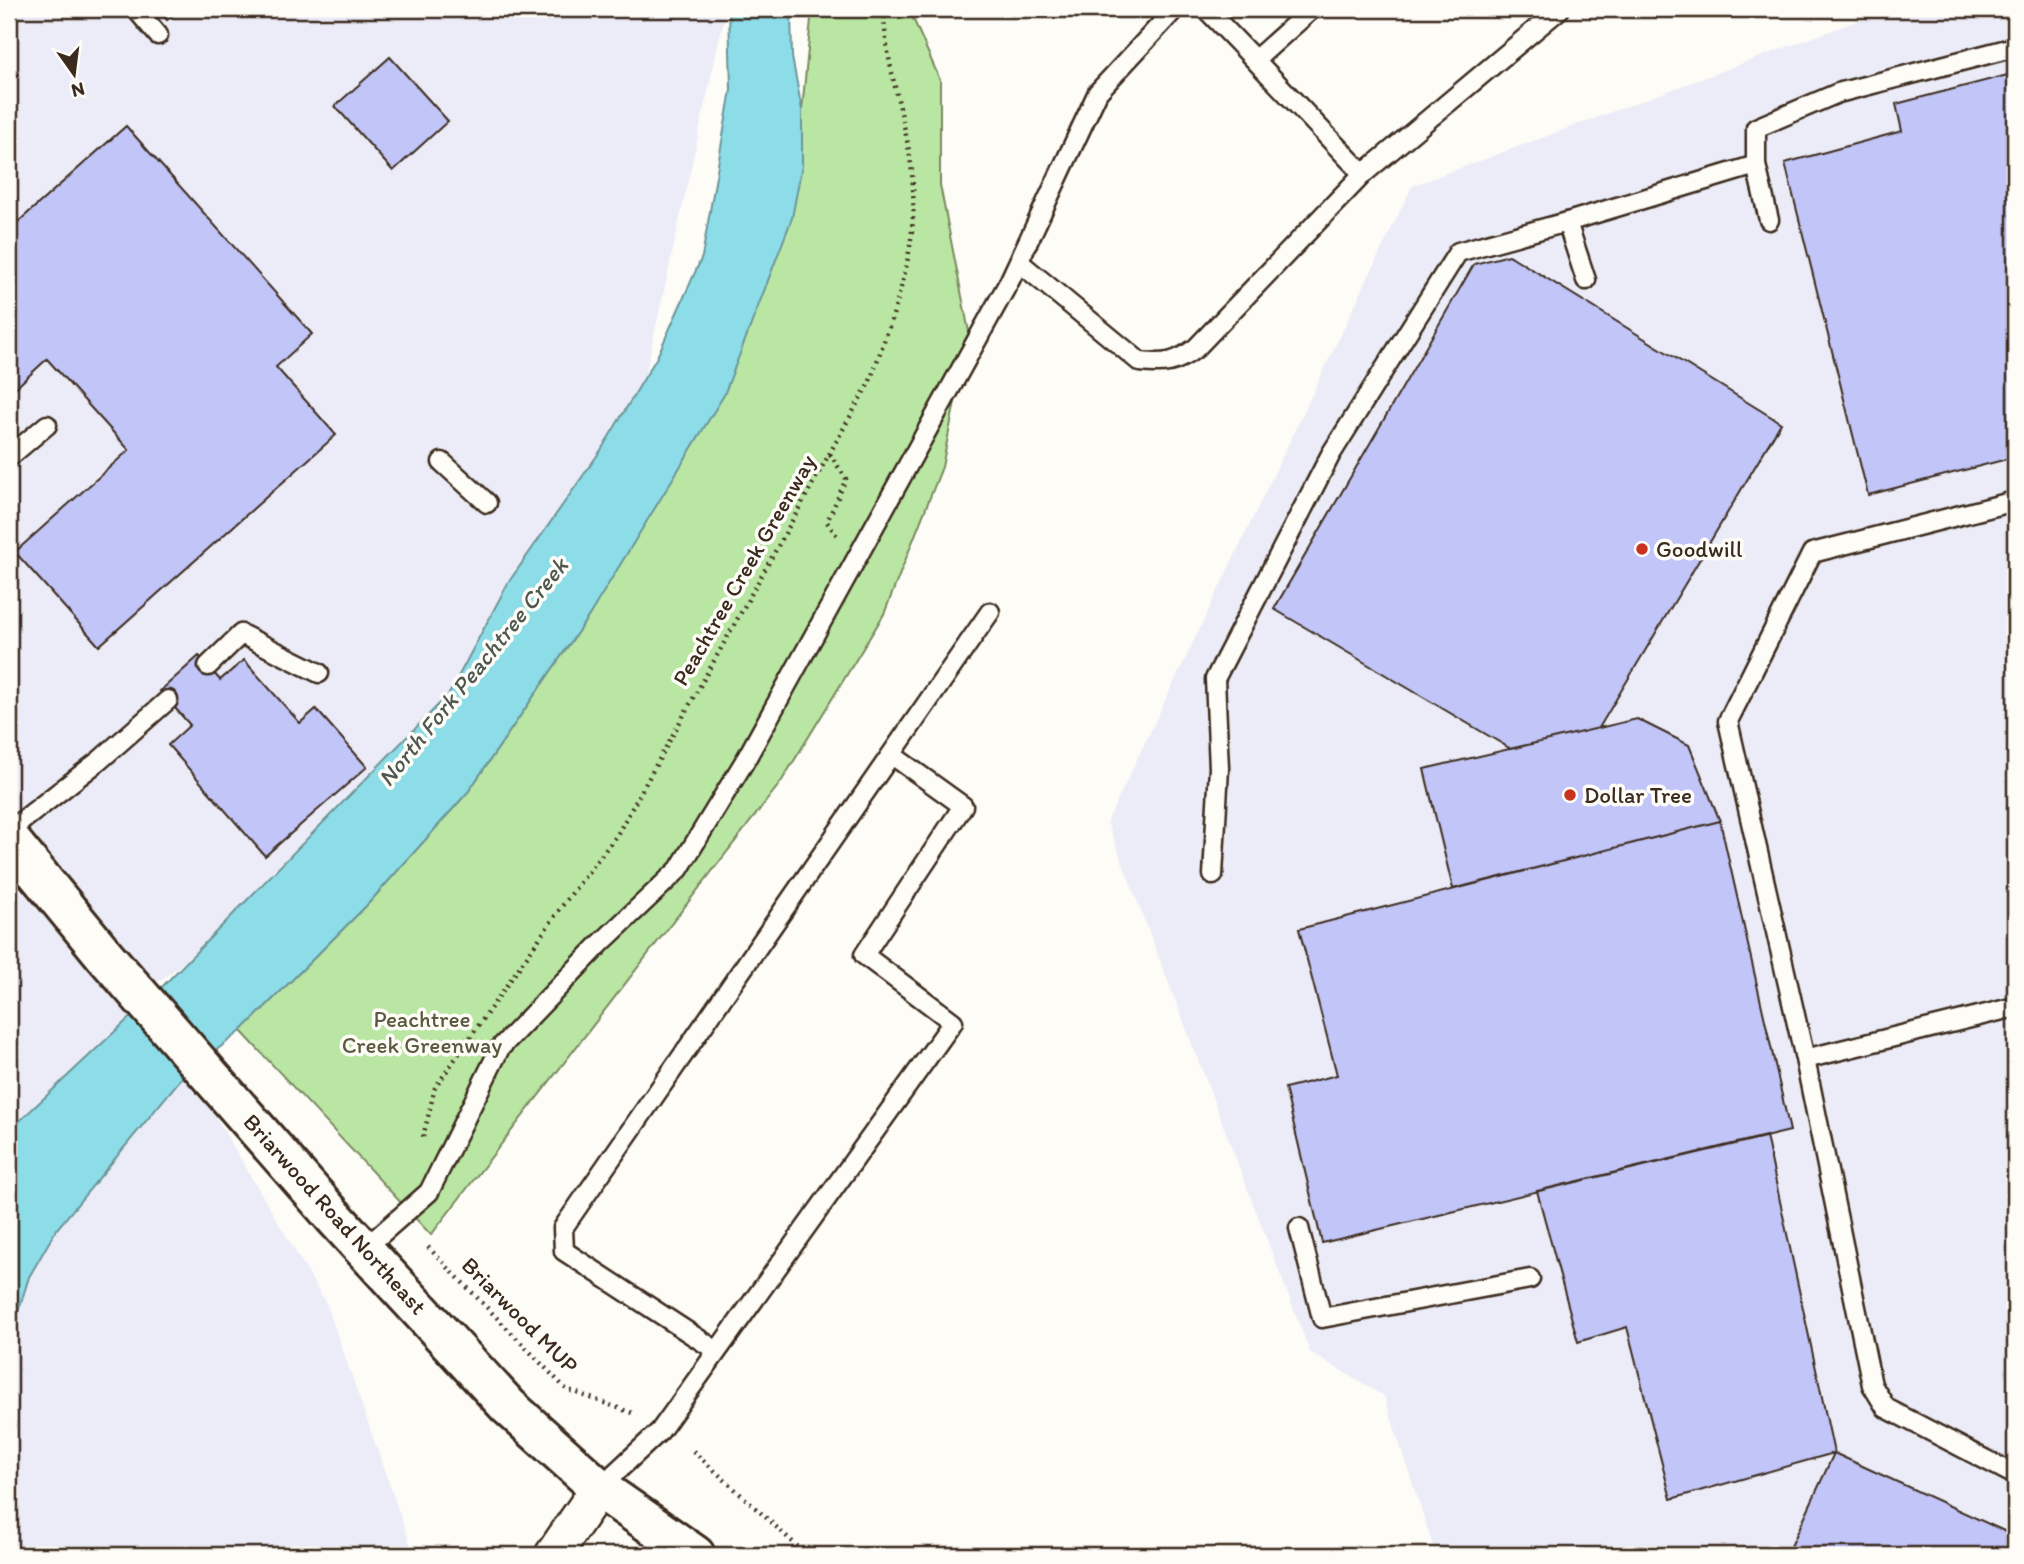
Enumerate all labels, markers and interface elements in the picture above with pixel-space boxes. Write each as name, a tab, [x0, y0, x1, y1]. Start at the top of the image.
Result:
north arrow	[38, 38, 108, 108]
text: N	[69, 77, 87, 103]
street label: Peachtree Creek Greenway	[666, 449, 822, 691]
place label: Goodwill	[1656, 535, 1743, 563]
marker: Goodwill	[1634, 541, 1650, 557]
water label: North Fork Peachtree Creek	[371, 550, 575, 792]
place label: Dollar Tree	[1584, 781, 1692, 809]
marker: Dollar Tree	[1562, 787, 1578, 803]
park label: Peachtree Creek Greenway	[342, 1005, 502, 1059]
street label: Briarwood Road Northeast	[237, 1108, 433, 1320]
street label: Briarwood MUP	[456, 1251, 584, 1379]

